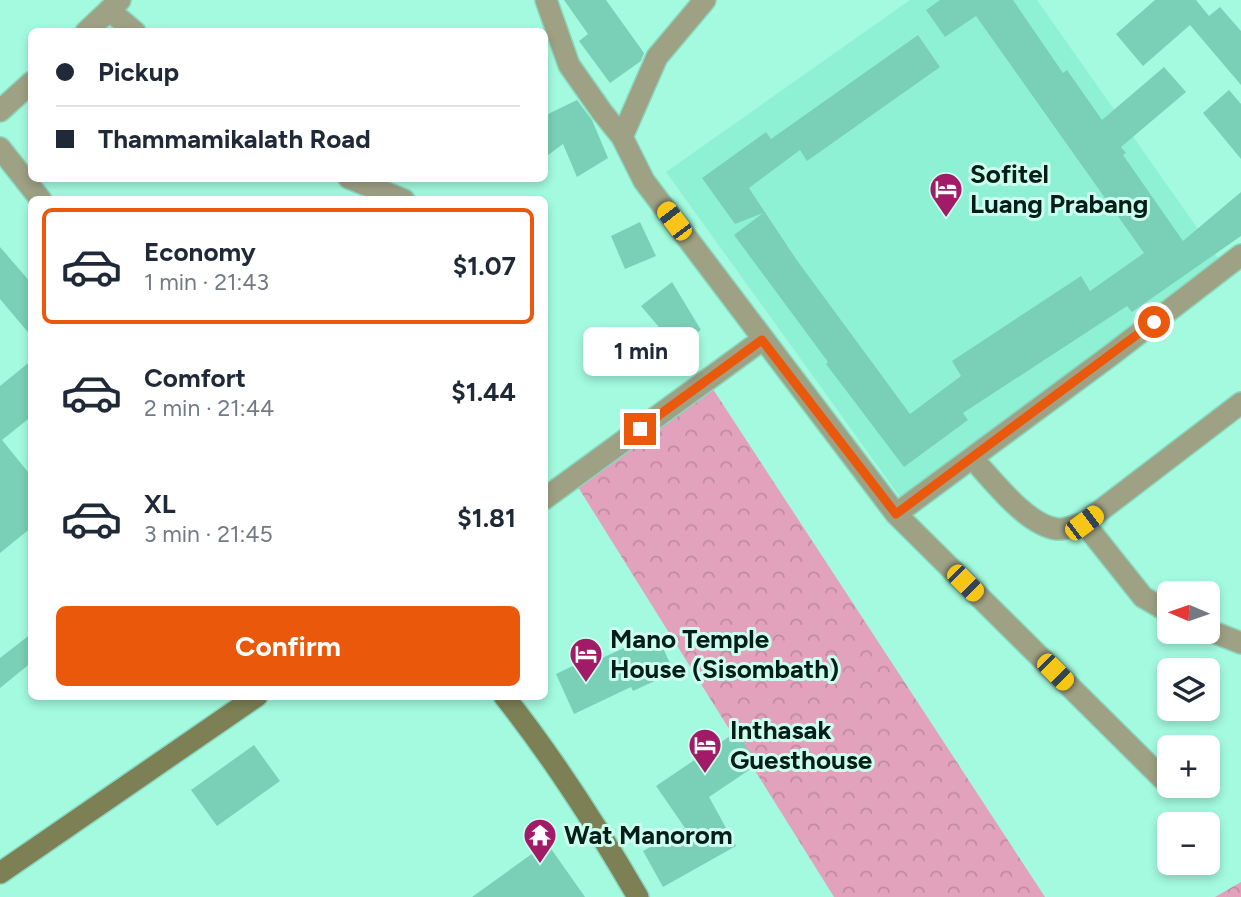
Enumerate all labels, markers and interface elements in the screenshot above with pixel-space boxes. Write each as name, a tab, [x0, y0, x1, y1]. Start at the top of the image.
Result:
text: Pickup	[98, 56, 179, 88]
text: Thammamikalath Road	[98, 123, 371, 155]
place label: Sofitel Luang Prabang	[970, 158, 1148, 220]
hotel icon: Sofitel Luang Prabang	[927, 170, 965, 219]
car	[653, 198, 696, 244]
icon: car	[60, 235, 123, 298]
text: Economy	[144, 236, 256, 268]
text: $1.07	[453, 250, 516, 282]
text: 1 min · 21:43	[144, 268, 269, 296]
route start	[1138, 306, 1170, 338]
callout: 1 min	[582, 328, 698, 376]
text: 1 min	[614, 337, 668, 365]
icon: car	[60, 361, 123, 424]
text: Comfort	[144, 362, 246, 394]
text: $1.44	[451, 376, 516, 408]
text: 2 min · 21:44	[144, 394, 274, 422]
route end	[624, 413, 656, 445]
icon: car	[60, 487, 123, 550]
text: XL	[144, 488, 176, 520]
text: $1.81	[457, 502, 516, 534]
car	[1061, 502, 1108, 544]
text: 3 min · 21:45	[144, 520, 273, 548]
car	[943, 561, 988, 605]
north arrow	[1157, 581, 1220, 644]
map controls	[1157, 581, 1220, 875]
button: Confirm	[56, 606, 520, 686]
place label: Mano Temple House (Sisombath)	[610, 623, 839, 685]
hotel icon: Mano Temple House (Sisombath)	[567, 635, 605, 684]
car	[1033, 650, 1078, 694]
button: layers	[1157, 658, 1220, 721]
place label: Inthasak Guesthouse	[730, 714, 872, 776]
hotel icon: Inthasak Guesthouse	[686, 726, 724, 775]
button: +	[1157, 735, 1220, 798]
button: −	[1157, 812, 1220, 875]
temple icon: Wat Manorom	[521, 816, 559, 865]
place label: Wat Manorom	[564, 819, 733, 851]

